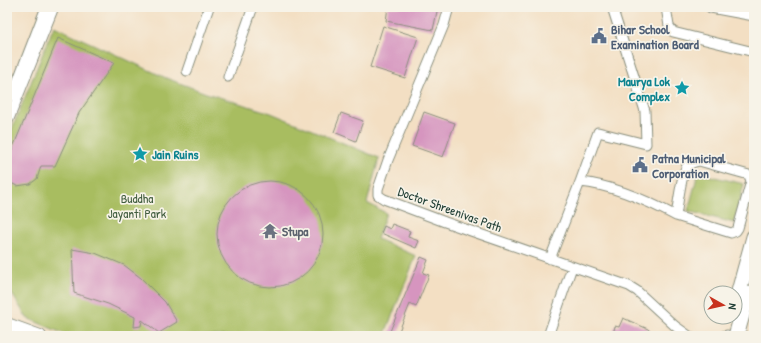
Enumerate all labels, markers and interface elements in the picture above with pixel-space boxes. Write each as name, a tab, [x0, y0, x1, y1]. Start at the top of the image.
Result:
place label: Bihar School Examination Board	[611, 20, 700, 53]
public building icon: Bihar School Examination Board	[590, 27, 608, 45]
place label: Maurya Lok Complex	[618, 72, 671, 106]
place icon: Maurya Lok Complex	[673, 79, 691, 97]
place icon: Jain Ruins	[131, 145, 149, 163]
place label: Jain Ruins	[152, 145, 199, 163]
place label: Patna Municipal Corporation	[652, 149, 726, 183]
public building icon: Patna Municipal Corporation	[631, 156, 649, 174]
street label: Doctor Shreenivas Path	[396, 182, 505, 236]
park label: Buddha Jayanti Park	[108, 189, 167, 222]
temple icon: Stupa	[261, 222, 279, 240]
place label: Stupa	[282, 222, 309, 241]
north arrow	[703, 285, 743, 325]
text: N	[726, 303, 740, 310]

